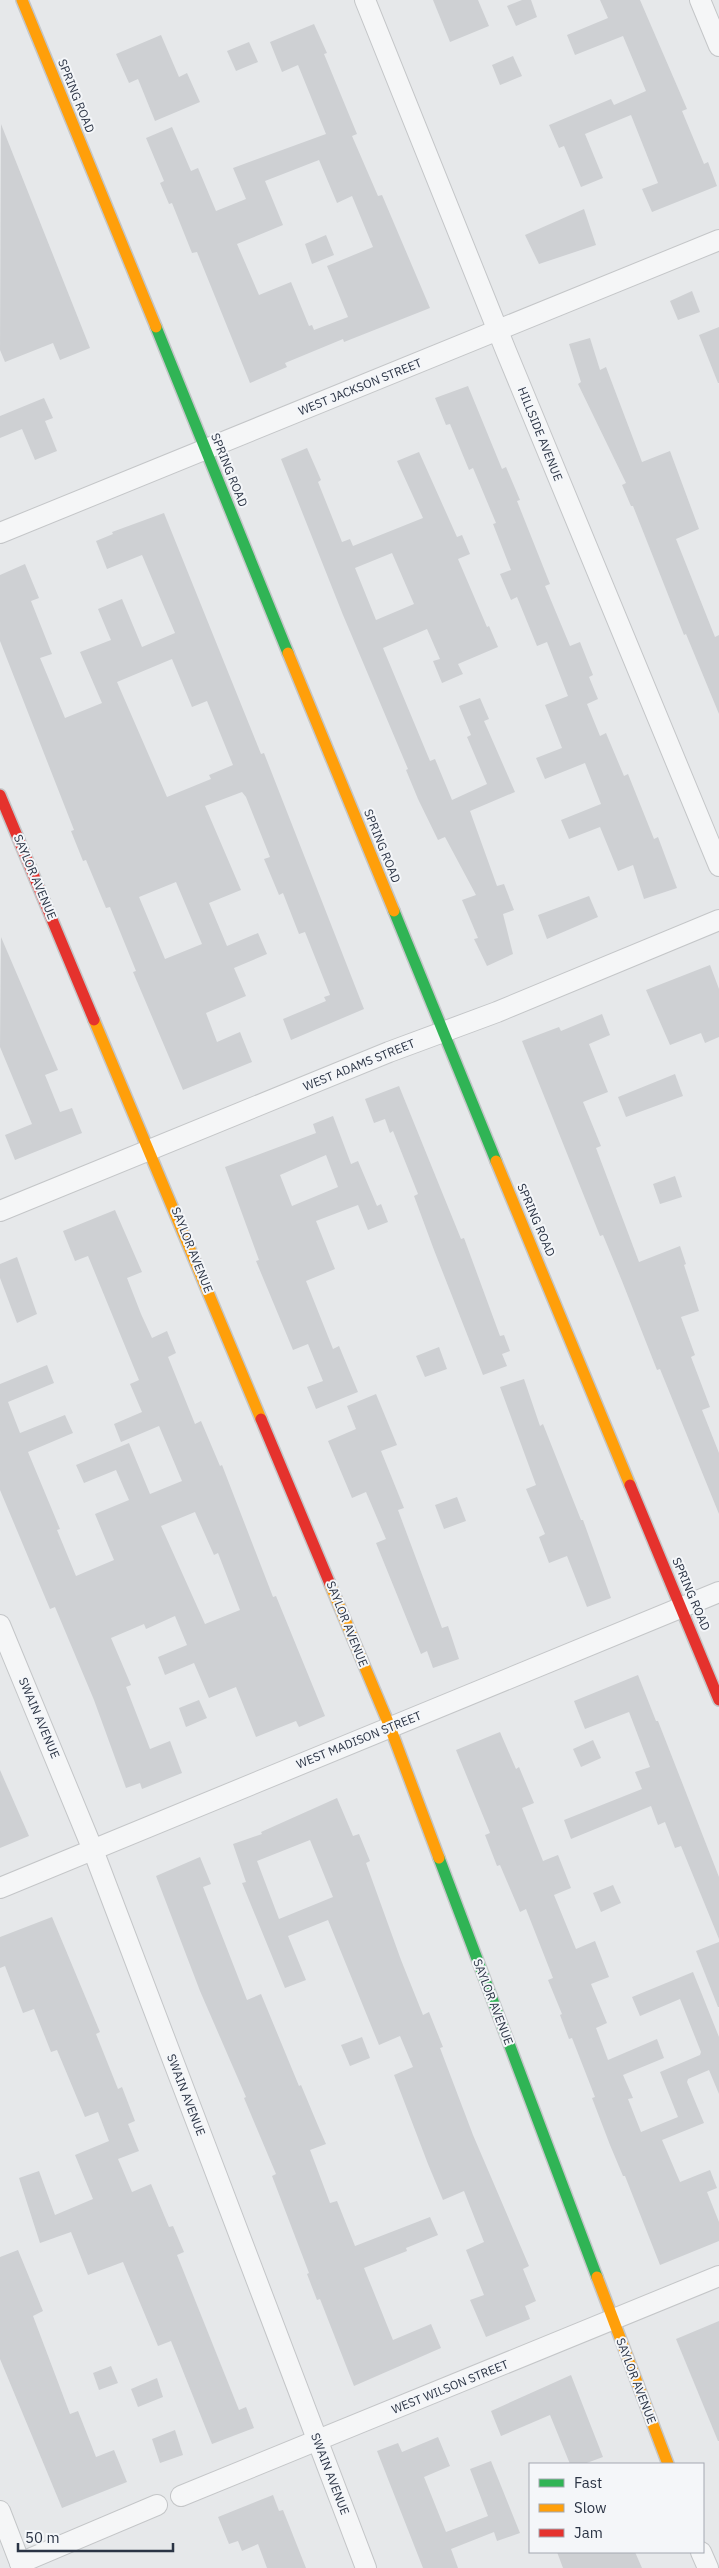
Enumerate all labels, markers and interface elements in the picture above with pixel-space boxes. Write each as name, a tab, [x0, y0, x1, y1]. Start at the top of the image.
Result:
street label: SPRING ROAD	[55, 57, 98, 135]
street label: WEST JACKSON STREET	[296, 355, 424, 418]
street label: HILLSIDE AVENUE	[515, 385, 566, 483]
street label: SPRING ROAD	[208, 431, 251, 509]
street label: SPRING ROAD	[361, 807, 404, 885]
street label: SAYLOR AVENUE	[11, 832, 60, 922]
street label: WEST ADAMS STREET	[301, 1035, 417, 1094]
street label: SPRING ROAD	[514, 1181, 559, 1259]
street label: SAYLOR AVENUE	[168, 1205, 216, 1295]
street label: SPRING ROAD	[669, 1555, 714, 1633]
street label: SAYLOR AVENUE	[323, 1579, 371, 1669]
street label: SWAIN AVENUE	[16, 1675, 63, 1761]
street label: WEST MADISON STREET	[294, 1708, 424, 1771]
street label: SAYLOR AVENUE	[470, 1957, 517, 2047]
street label: SWAIN AVENUE	[164, 2052, 209, 2138]
street label: SAYLOR AVENUE	[613, 2336, 660, 2426]
street label: WEST WILSON STREET	[389, 2356, 511, 2417]
street label: SWAIN AVENUE	[308, 2431, 353, 2517]
legend	[529, 2463, 704, 2553]
text: Fast	[574, 2473, 602, 2492]
text: Slow	[574, 2498, 607, 2517]
scale bar	[18, 2520, 172, 2552]
text: Jam	[574, 2523, 603, 2542]
text: 50 m	[25, 2528, 60, 2547]

